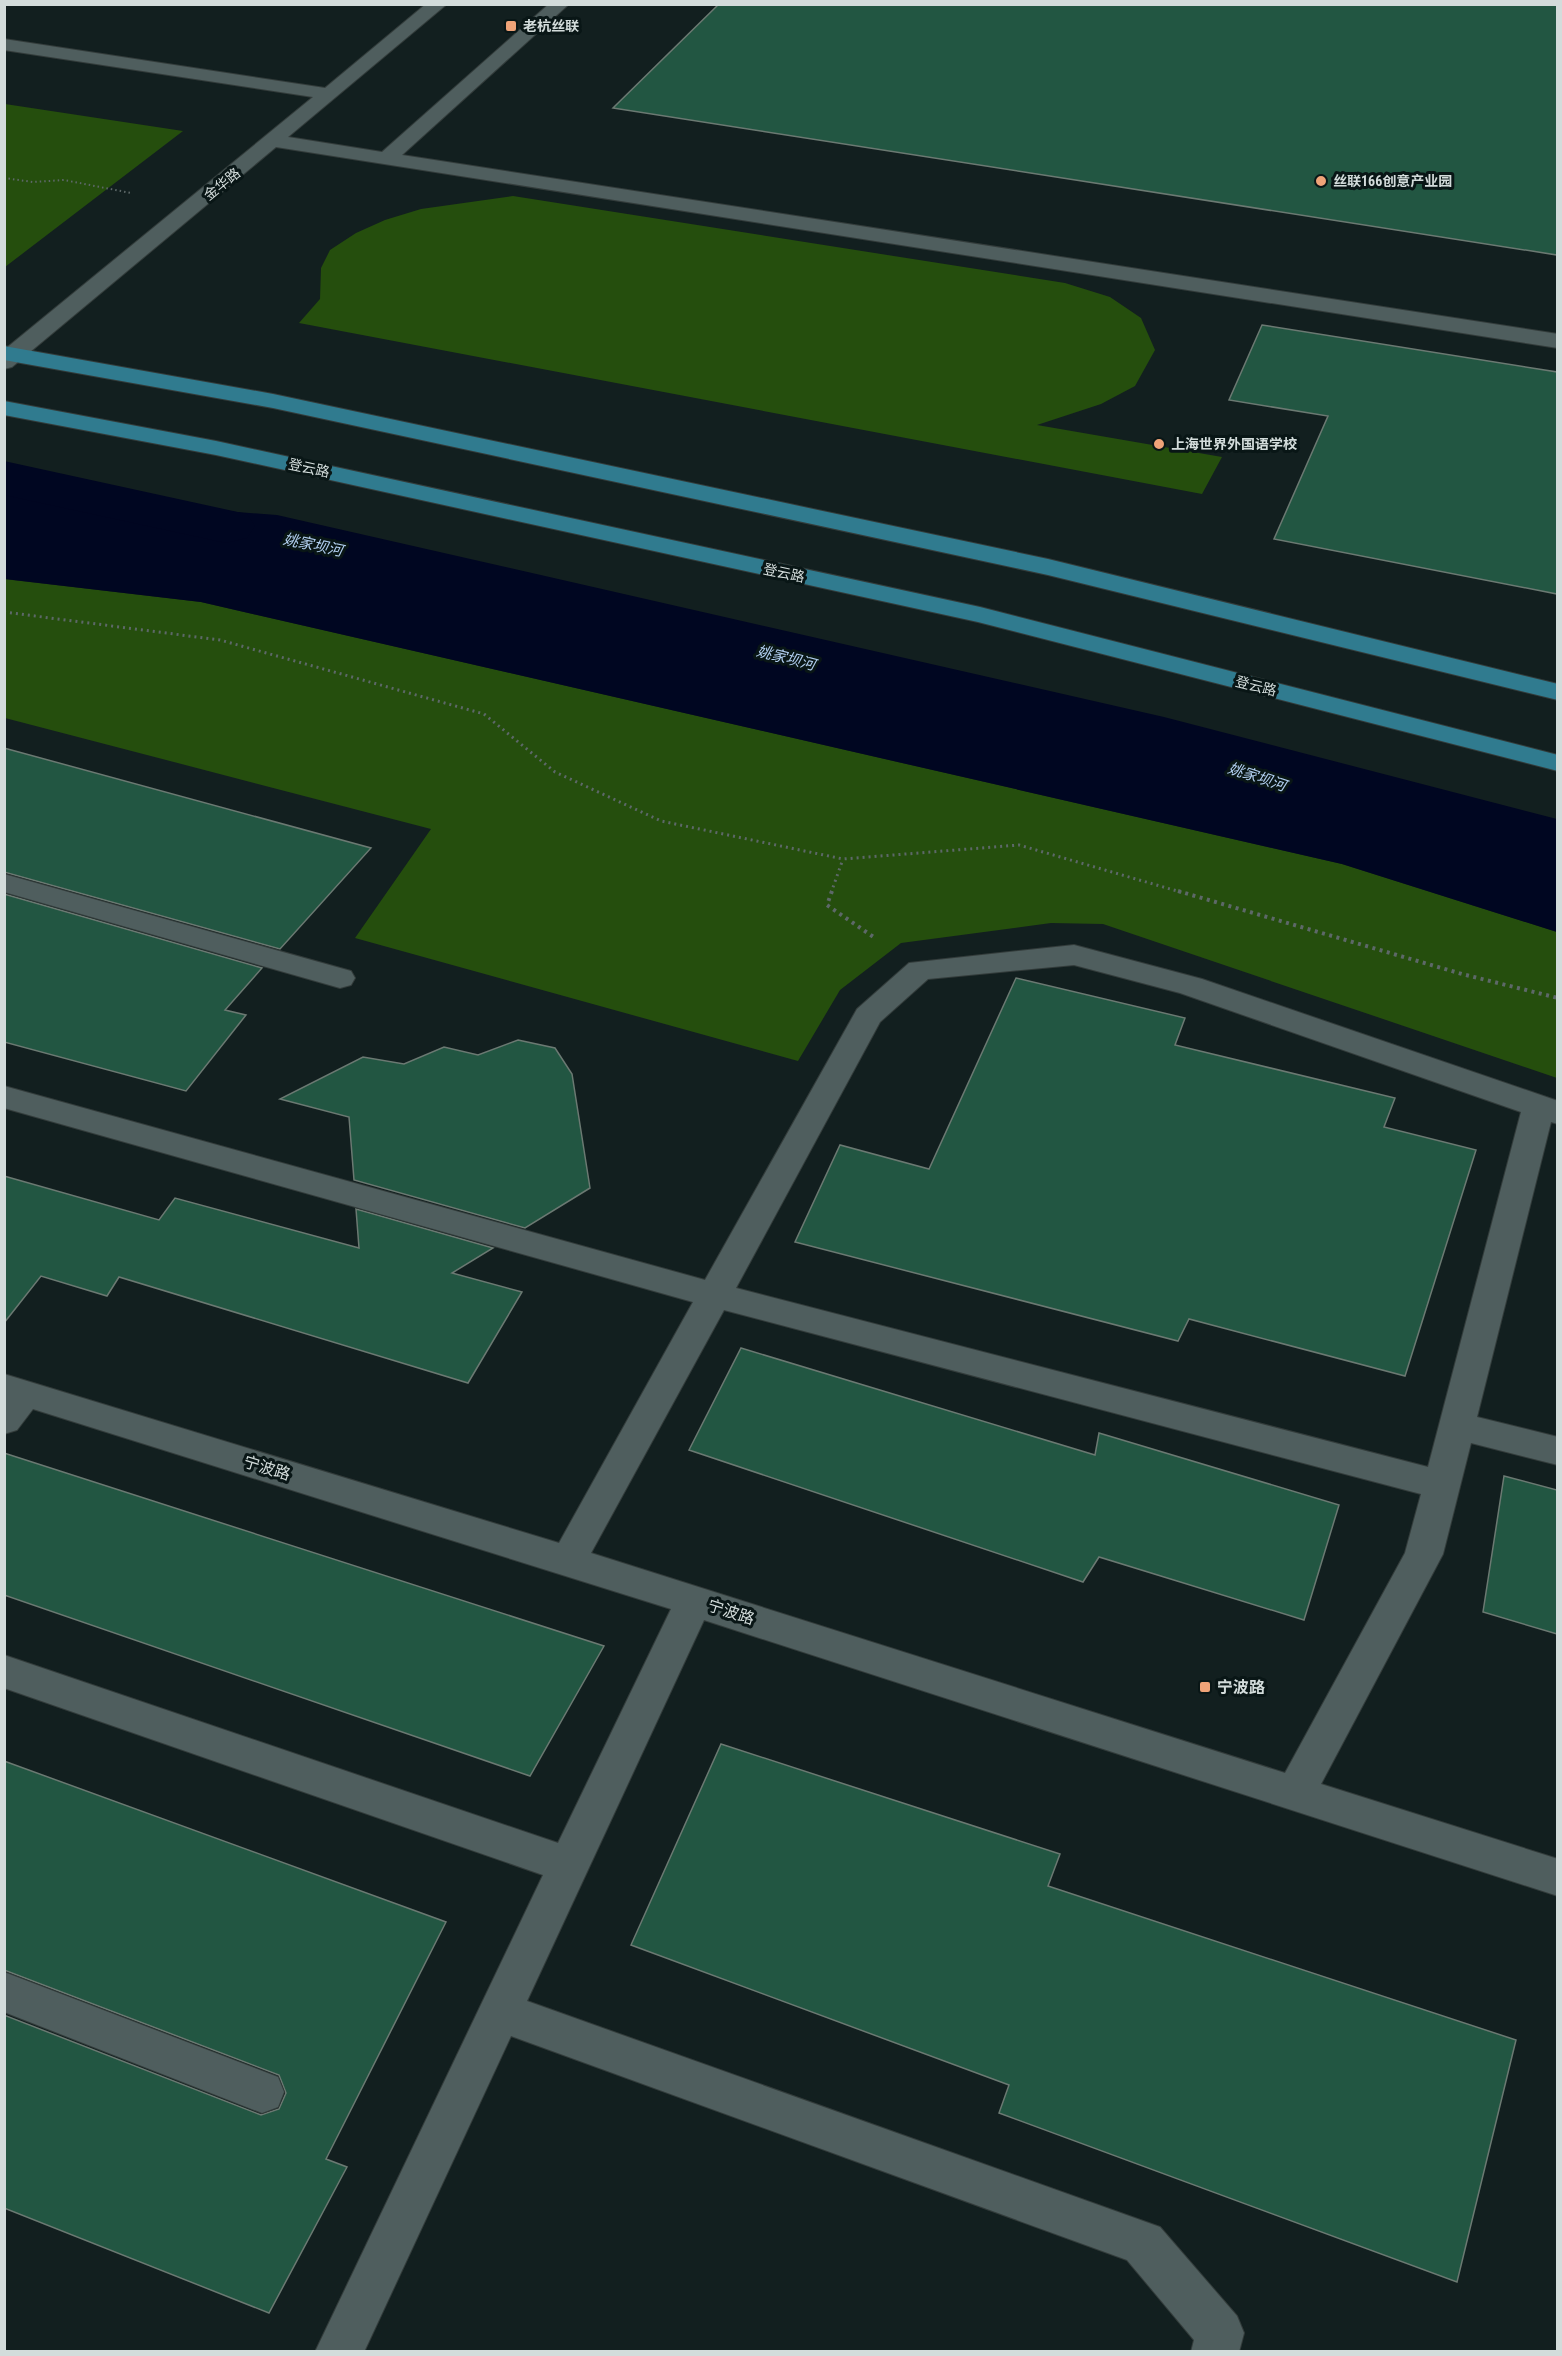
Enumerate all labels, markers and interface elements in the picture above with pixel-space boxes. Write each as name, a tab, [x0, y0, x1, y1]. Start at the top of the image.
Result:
place label: 老杭丝联	[523, 18, 579, 34]
marker: 老杭丝联	[504, 19, 518, 33]
street label: 金华路	[201, 165, 243, 203]
place label: 丝联166创意产业园	[1333, 173, 1452, 189]
marker: 丝联166创意产业园	[1314, 174, 1328, 188]
place label: 上海世界外国语学校	[1171, 436, 1297, 452]
marker: 上海世界外国语学校	[1152, 437, 1166, 451]
street label: 登云路	[287, 456, 331, 480]
water label: 姚家坝河	[282, 530, 347, 561]
street label: 登云路	[762, 561, 806, 585]
water label: 姚家坝河	[755, 642, 820, 675]
street label: 登云路	[1234, 673, 1278, 699]
water label: 姚家坝河	[1226, 759, 1291, 796]
street label: 宁波路	[241, 1452, 293, 1484]
street label: 宁波路	[705, 1596, 757, 1628]
place label: 宁波路	[1217, 1678, 1265, 1697]
marker: 宁波路	[1198, 1680, 1212, 1694]

